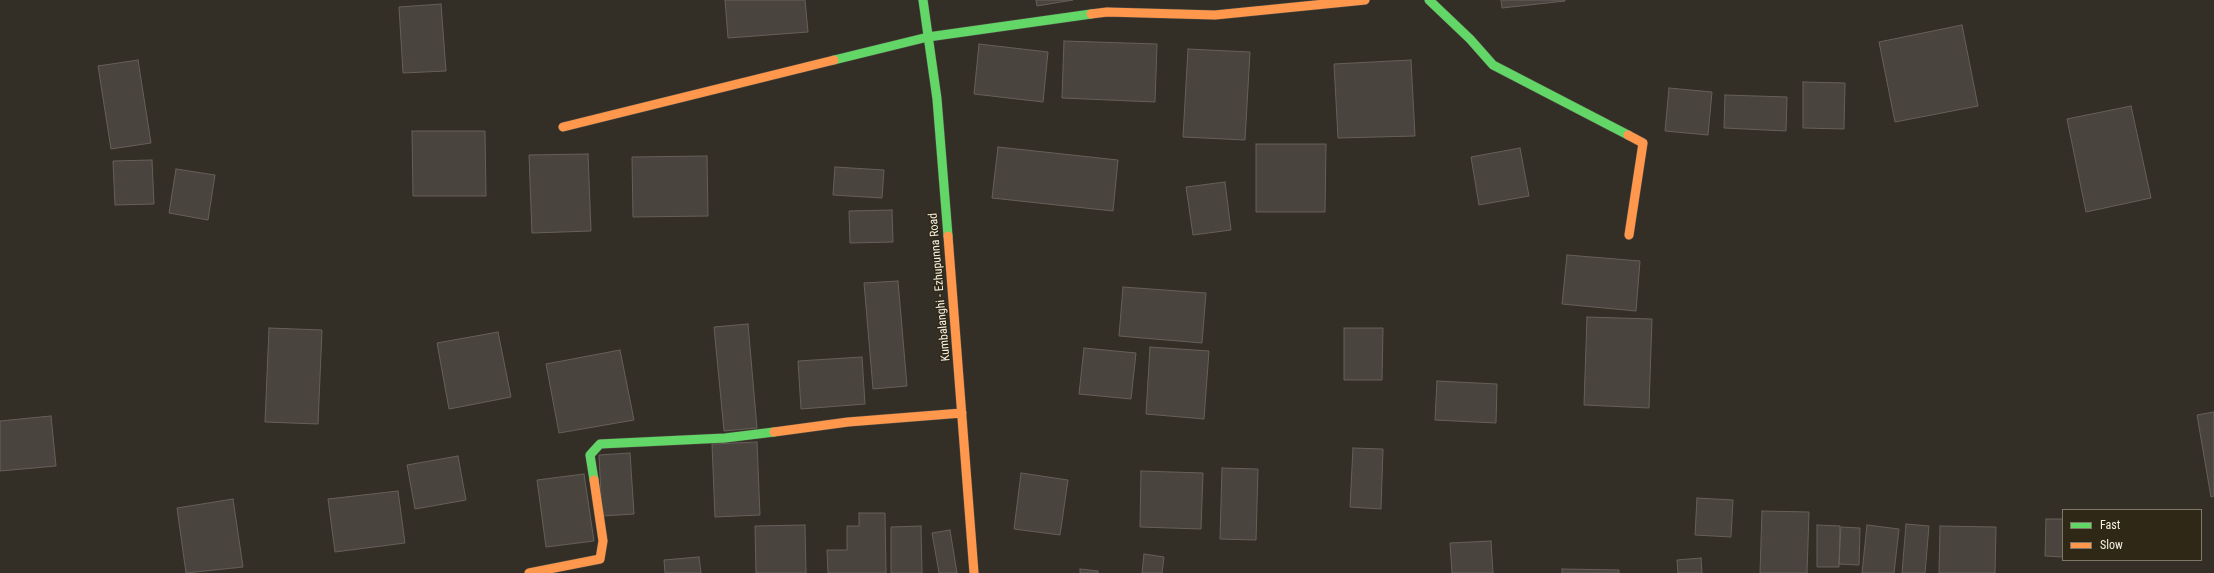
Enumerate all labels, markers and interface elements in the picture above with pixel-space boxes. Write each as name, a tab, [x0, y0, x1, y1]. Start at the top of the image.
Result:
street label: Kumbalanghi - Ezhupunna Road	[926, 212, 954, 362]
legend	[2062, 509, 2202, 561]
text: Fast	[2100, 518, 2120, 532]
text: Slow	[2100, 538, 2123, 552]

